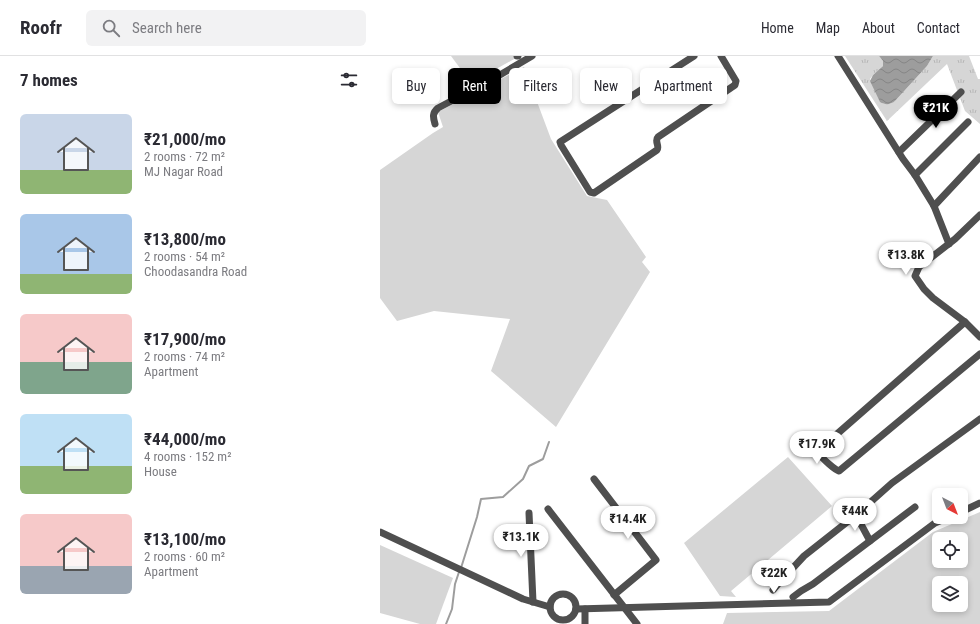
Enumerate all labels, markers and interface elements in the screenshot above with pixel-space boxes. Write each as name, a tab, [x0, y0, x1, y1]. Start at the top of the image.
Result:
search box	[86, 10, 366, 46]
text: Roofr	[20, 16, 62, 39]
icon: search	[100, 17, 122, 39]
text: Search here	[132, 19, 202, 37]
text: Home	[761, 20, 794, 36]
text: Map	[816, 20, 840, 36]
text: About	[862, 20, 895, 36]
text: Contact	[917, 20, 960, 36]
chip: Buy	[392, 68, 440, 104]
chip: Rent	[448, 68, 501, 104]
chip: Filters	[509, 68, 572, 104]
chip: New	[580, 68, 632, 104]
chip: Apartment	[640, 68, 727, 104]
icon: filters	[338, 69, 360, 91]
text: 7 homes	[20, 70, 78, 90]
pin: ₹21K	[912, 95, 960, 129]
text: ₹21K	[923, 100, 949, 115]
text: ₹21,000/mo	[144, 129, 226, 149]
icon: home	[52, 130, 100, 178]
text: 2 rooms · 72 m²	[144, 149, 225, 164]
text: MJ Nagar Road	[144, 164, 223, 179]
text: ₹13,800/mo	[144, 229, 226, 249]
icon: home	[52, 230, 100, 278]
pin: ₹13.8K	[873, 242, 939, 276]
text: ₹13.8K	[888, 247, 924, 262]
text: 2 rooms · 54 m²	[144, 249, 225, 264]
text: Choodasandra Road	[144, 264, 247, 279]
text: ₹17,900/mo	[144, 329, 226, 349]
icon: home	[52, 330, 100, 378]
text: 2 rooms · 74 m²	[144, 349, 225, 364]
text: Apartment	[144, 364, 198, 379]
text: ₹44,000/mo	[144, 429, 226, 449]
icon: home	[52, 430, 100, 478]
pin: ₹17.9K	[784, 431, 850, 465]
text: ₹17.9K	[799, 436, 835, 451]
text: 4 rooms · 152 m²	[144, 449, 231, 464]
text: House	[144, 464, 177, 479]
north arrow	[932, 488, 968, 524]
map controls	[932, 488, 968, 612]
pin: ₹44K	[831, 498, 879, 532]
text: ₹44K	[842, 503, 868, 518]
pin: ₹14.4K	[595, 506, 661, 540]
text: ₹14.4K	[610, 511, 646, 526]
pin: ₹13.1K	[488, 524, 554, 558]
text: ₹13,100/mo	[144, 529, 226, 549]
text: ₹13.1K	[503, 529, 539, 544]
icon: home	[52, 530, 100, 578]
button: locate	[932, 532, 968, 568]
text: 2 rooms · 60 m²	[144, 549, 225, 564]
pin: ₹22K	[750, 560, 798, 594]
text: Apartment	[144, 564, 198, 579]
text: ₹22K	[761, 565, 787, 580]
button: layers	[932, 576, 968, 612]

